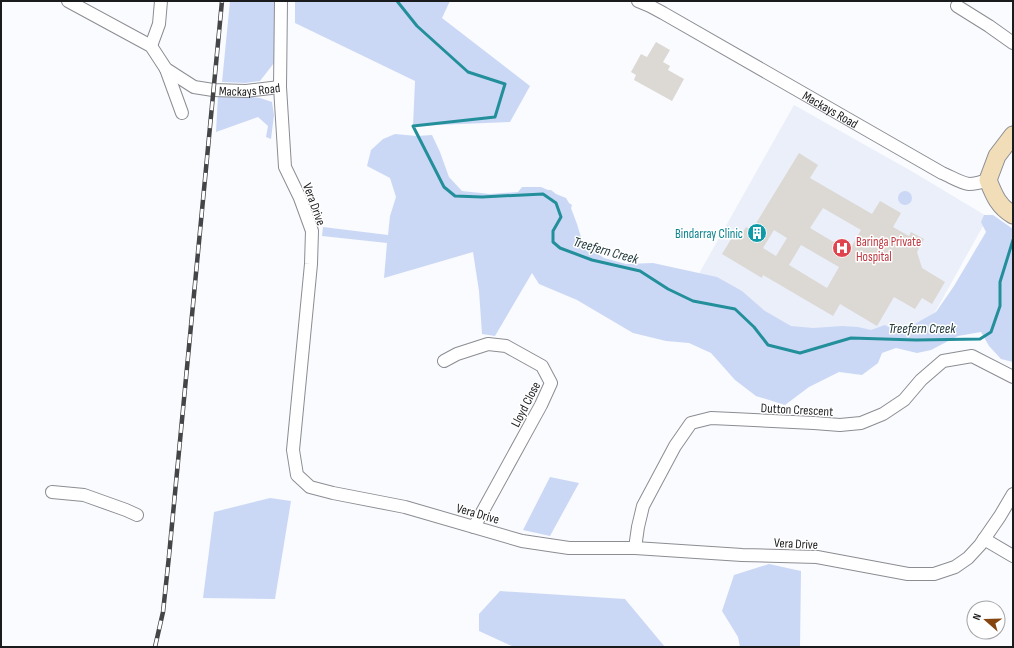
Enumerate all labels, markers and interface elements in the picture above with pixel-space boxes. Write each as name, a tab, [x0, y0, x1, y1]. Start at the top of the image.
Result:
street label: Mackays Road	[219, 80, 281, 100]
street label: Mackays Road	[800, 88, 861, 132]
street label: Vera Drive	[299, 181, 329, 228]
building icon: Bindarray Clinic	[746, 222, 768, 244]
place label: Bindarray Clinic	[675, 226, 743, 242]
water label: Treefern Creek	[571, 233, 641, 268]
place label: Baringa Private Hospital	[856, 234, 921, 265]
hospital icon: Baringa Private Hospital	[831, 237, 853, 259]
water label: Treefern Creek	[889, 320, 956, 337]
street label: Lloyd Close	[508, 379, 544, 430]
street label: Dutton Crescent	[760, 400, 834, 420]
street label: Vera Drive	[454, 500, 501, 528]
street label: Vera Drive	[774, 535, 818, 553]
north arrow	[966, 600, 1006, 640]
text: N	[970, 612, 984, 622]

